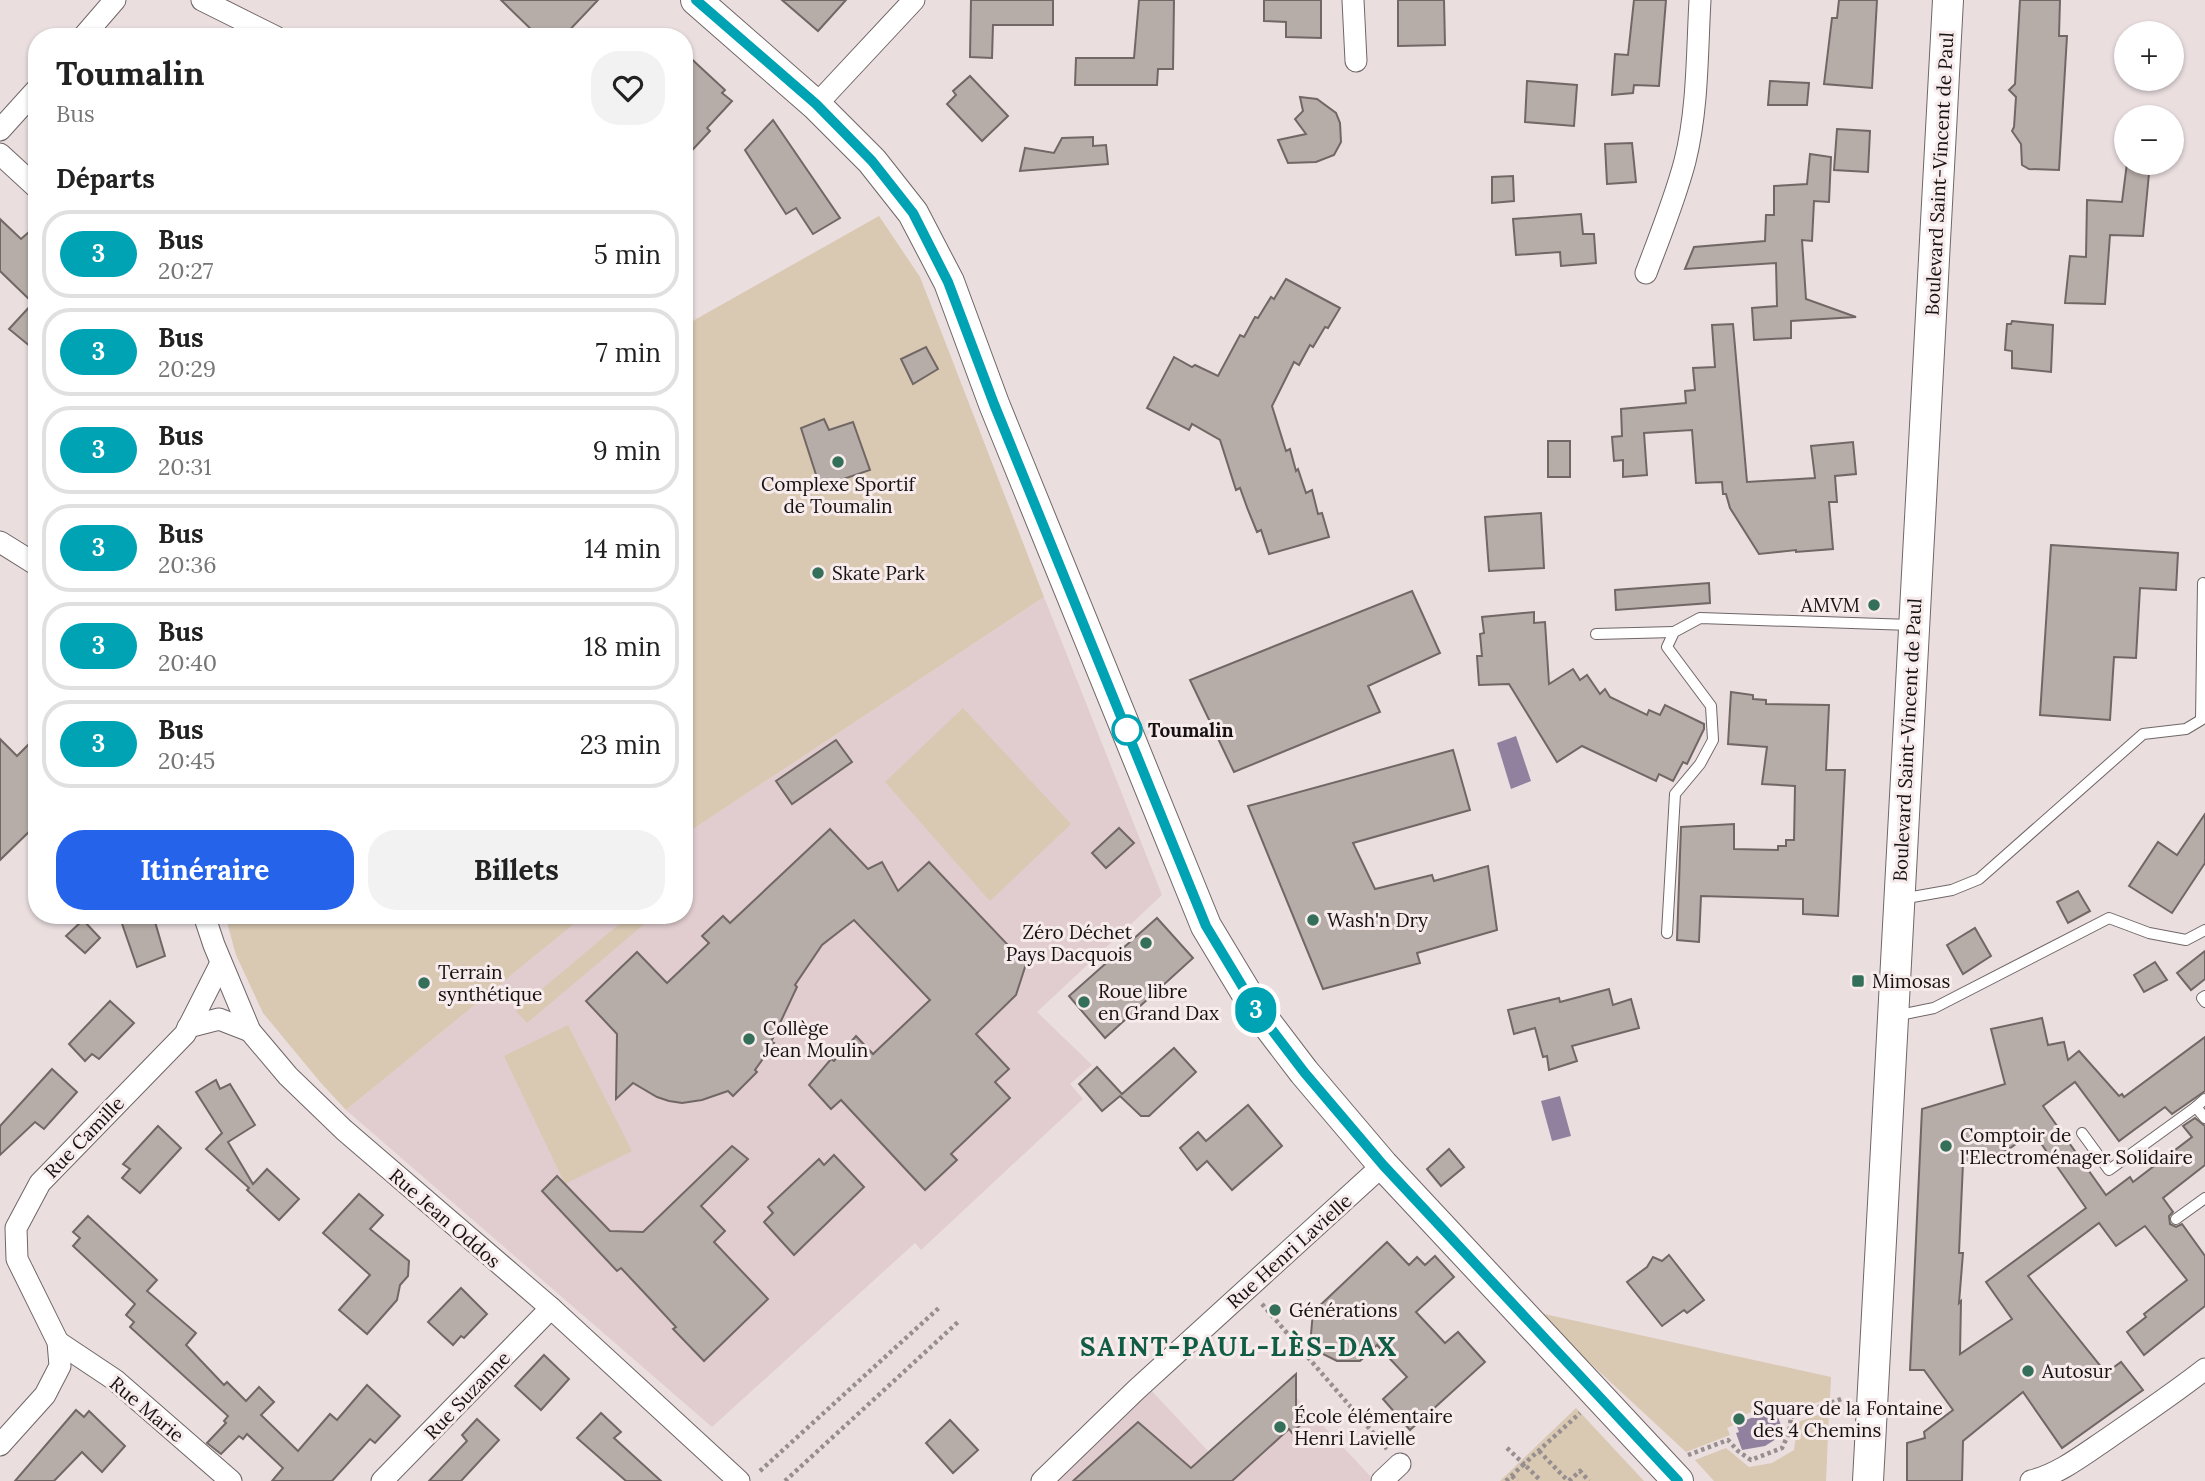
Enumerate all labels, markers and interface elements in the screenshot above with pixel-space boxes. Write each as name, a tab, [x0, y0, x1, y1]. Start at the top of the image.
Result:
map controls	[2114, 21, 2184, 175]
button: +	[2114, 21, 2184, 91]
street label: Boulevard Saint-Vincent de Paul	[1920, 32, 1958, 316]
button: heart	[591, 51, 665, 125]
text: Toumalin	[56, 52, 205, 94]
text: Bus	[56, 99, 95, 128]
button: −	[2114, 105, 2184, 175]
text: Départs	[56, 162, 155, 195]
text: Bus	[158, 223, 204, 256]
text: 3	[92, 238, 105, 269]
text: 5 min	[594, 238, 661, 271]
text: 20:27	[158, 256, 213, 285]
text: Bus	[158, 321, 204, 354]
text: 3	[92, 336, 105, 367]
text: 7 min	[596, 336, 661, 369]
text: 20:29	[158, 354, 216, 383]
text: Bus	[158, 419, 204, 452]
text: 3	[92, 434, 105, 465]
text: 9 min	[593, 434, 661, 467]
text: 20:31	[158, 452, 212, 481]
marker: Complexe Sportif de Toumalin	[830, 454, 846, 470]
place label: Complexe Sportif de Toumalin	[761, 472, 917, 518]
text: Bus	[158, 517, 204, 550]
text: 3	[92, 532, 105, 563]
text: 14 min	[584, 532, 661, 565]
text: 20:36	[158, 550, 217, 579]
place label: Skate Park	[832, 561, 926, 585]
marker: Skate Park	[810, 565, 826, 581]
place label: AMVM	[1800, 593, 1860, 617]
marker: AMVM	[1866, 597, 1882, 613]
street label: Boulevard Saint-Vincent de Paul	[1888, 598, 1926, 882]
text: Bus	[158, 615, 204, 648]
text: 3	[92, 630, 105, 661]
text: 18 min	[584, 630, 661, 663]
text: 20:40	[158, 648, 217, 677]
text: Bus	[158, 713, 204, 746]
marker: Toumalin	[1112, 715, 1142, 745]
place label: Toumalin	[1148, 718, 1234, 742]
text: 3	[92, 728, 105, 759]
text: 23 min	[580, 728, 661, 761]
text: 20:45	[158, 746, 215, 775]
button: Itinéraire	[56, 830, 354, 910]
button: Billets	[368, 830, 665, 910]
place label: Wash'n Dry	[1327, 908, 1428, 932]
marker: Wash'n Dry	[1305, 912, 1321, 928]
place label: Zéro Déchet Pays Dacquois	[1006, 920, 1133, 966]
marker: Zéro Déchet Pays Dacquois	[1138, 935, 1154, 951]
place label: Terrain synthétique	[438, 960, 542, 1006]
place label: Mimosas	[1872, 969, 1950, 993]
marker: Mimosas	[1850, 973, 1866, 989]
marker: Terrain synthétique	[416, 975, 432, 991]
place label: Roue libre en Grand Dax	[1098, 979, 1219, 1025]
line badge: 3	[1233, 987, 1279, 1033]
marker: Roue libre en Grand Dax	[1076, 994, 1092, 1010]
text: 3	[1249, 994, 1263, 1025]
place label: Collège Jean Moulin	[762, 1016, 868, 1062]
marker: Collège Jean Moulin	[741, 1031, 757, 1047]
street label: Rue Camille	[39, 1091, 129, 1183]
place label: Comptoir de l'Electroménager Solidaire	[1960, 1123, 2193, 1169]
marker: Comptoir de l'Electroménager Solidaire	[1938, 1138, 1954, 1154]
street label: Rue Jean Oddos	[384, 1163, 506, 1273]
street label: Rue Henri Lavielle	[1221, 1188, 1357, 1314]
place label: Générations	[1289, 1298, 1398, 1322]
marker: Générations	[1267, 1302, 1283, 1318]
district label: SAINT-PAUL-LÈS-DAX	[1080, 1330, 1398, 1363]
street label: Rue Suzanne	[419, 1346, 515, 1444]
place label: Autosur	[2041, 1359, 2113, 1383]
marker: Autosur	[2020, 1363, 2036, 1379]
street label: Rue Marie	[105, 1371, 189, 1447]
place label: Square de la Fontaine des 4 Chemins	[1753, 1396, 1943, 1442]
place label: École élémentaire Henri Lavielle	[1294, 1404, 1453, 1450]
marker: Square de la Fontaine des 4 Chemins	[1731, 1411, 1747, 1427]
marker: École élémentaire Henri Lavielle	[1272, 1419, 1288, 1435]

